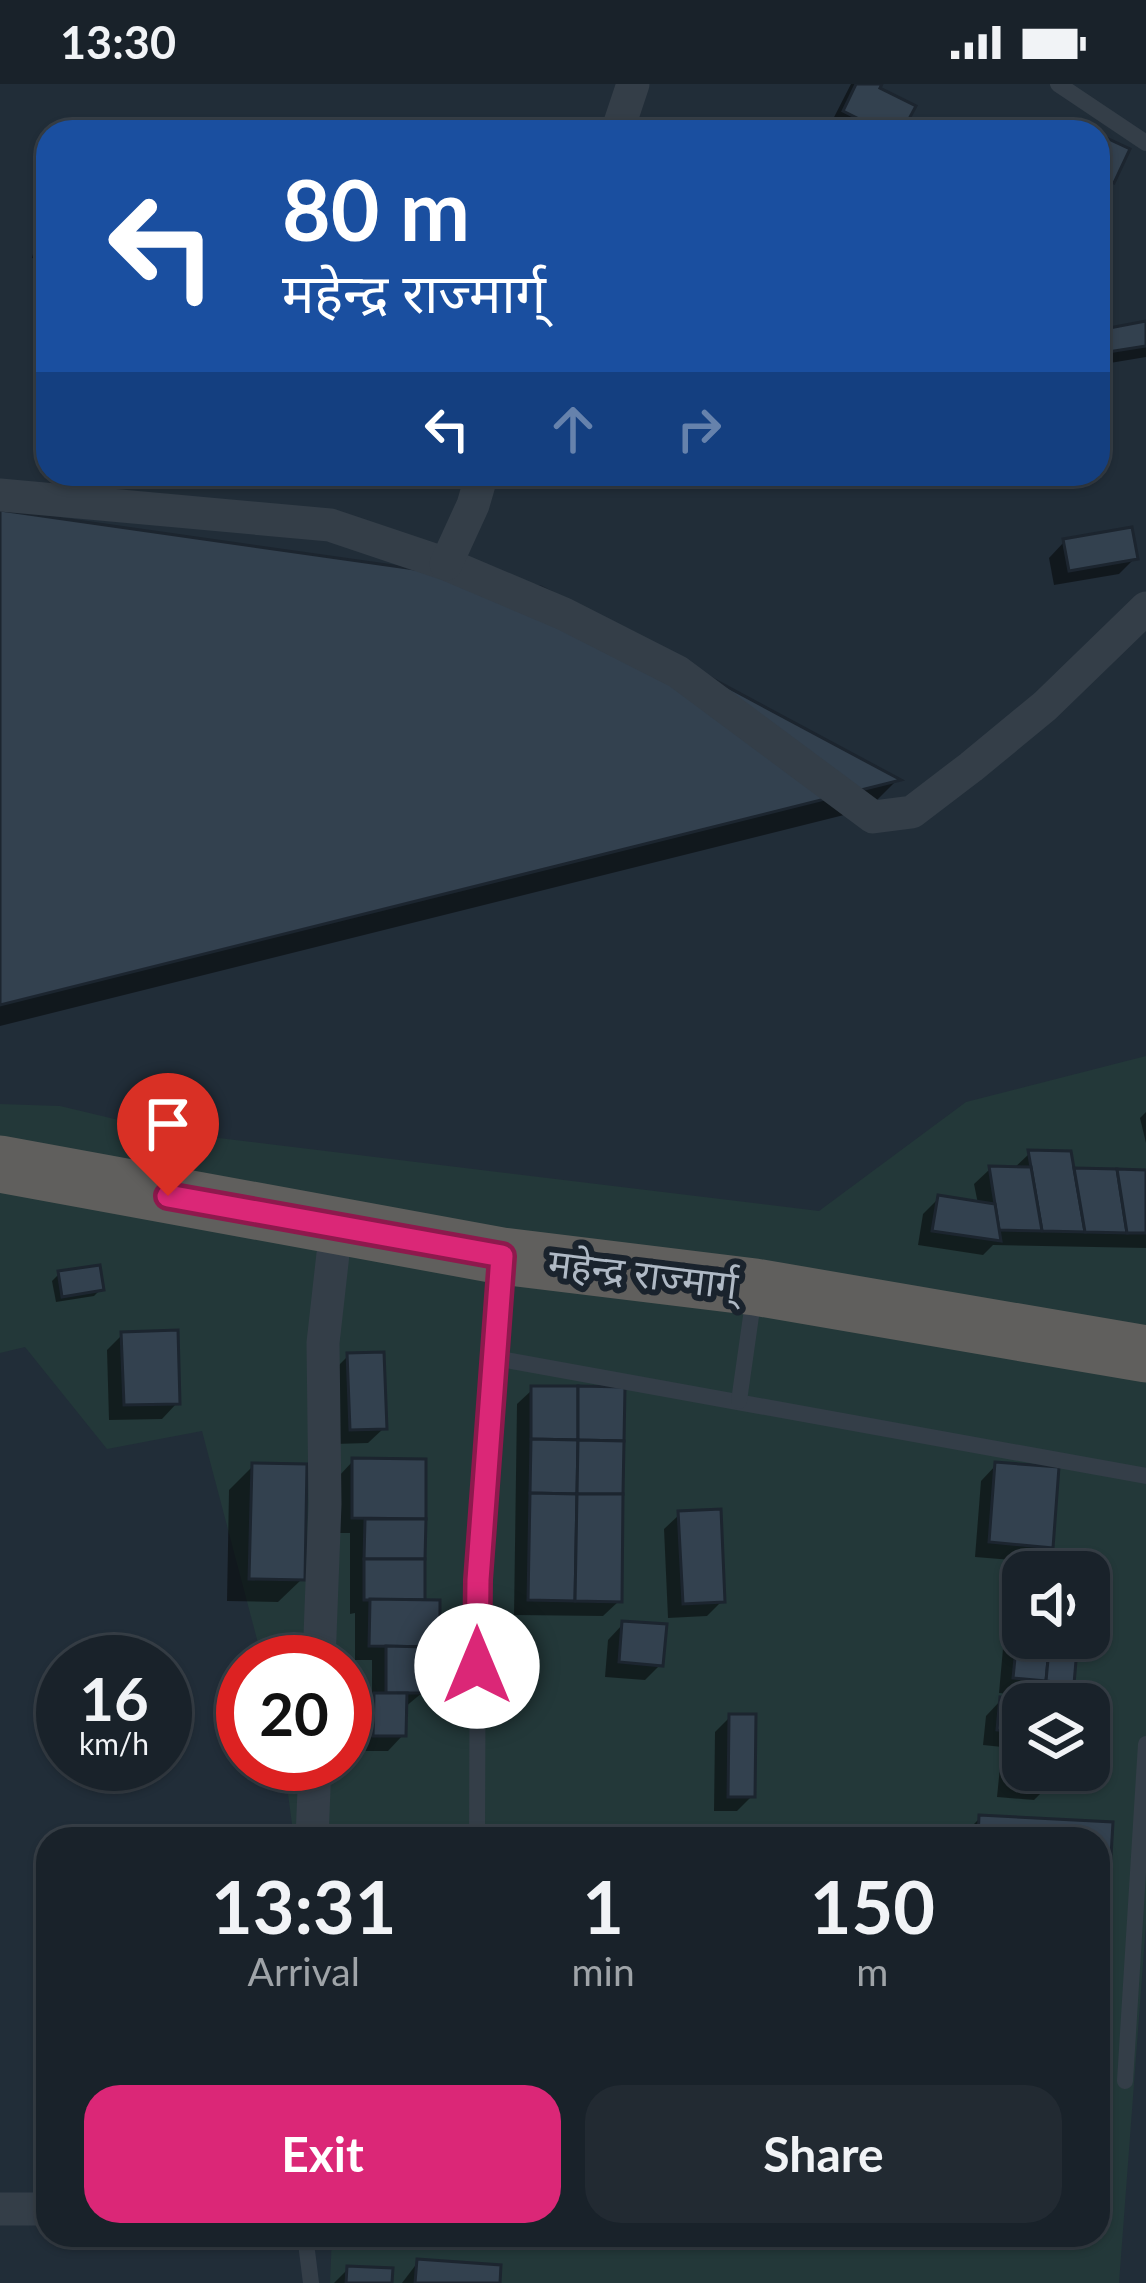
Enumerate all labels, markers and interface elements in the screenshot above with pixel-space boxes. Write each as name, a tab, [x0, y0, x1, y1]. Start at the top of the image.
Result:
text: 13:30	[60, 15, 176, 69]
text: 80 m	[282, 158, 470, 259]
icon: left	[84, 168, 240, 324]
text: महेन्द्र राज्मार्ग्	[282, 260, 546, 325]
icon: left	[414, 396, 480, 462]
icon: ahead	[540, 396, 606, 462]
icon: right	[666, 396, 732, 462]
pin	[117, 1073, 219, 1196]
icon: arrive	[135, 1091, 201, 1157]
street label: महेन्द्र राज्मार्ग्	[545, 1239, 746, 1310]
map controls	[1002, 1551, 1110, 1791]
button: sound	[1002, 1551, 1110, 1659]
position arrow	[414, 1603, 540, 1729]
speed limit sign: 20	[216, 1635, 372, 1791]
text: 16	[79, 1662, 149, 1734]
button: layers	[1002, 1683, 1110, 1791]
text: km/h	[79, 1725, 149, 1761]
text: 13:31	[211, 1863, 397, 1949]
text: 1	[582, 1863, 624, 1949]
text: 150	[810, 1863, 935, 1949]
text: Arrival	[248, 1948, 360, 1994]
text: min	[572, 1948, 635, 1994]
text: m	[856, 1948, 888, 1994]
button: Exit	[84, 2085, 561, 2223]
button: Share	[585, 2085, 1062, 2223]

